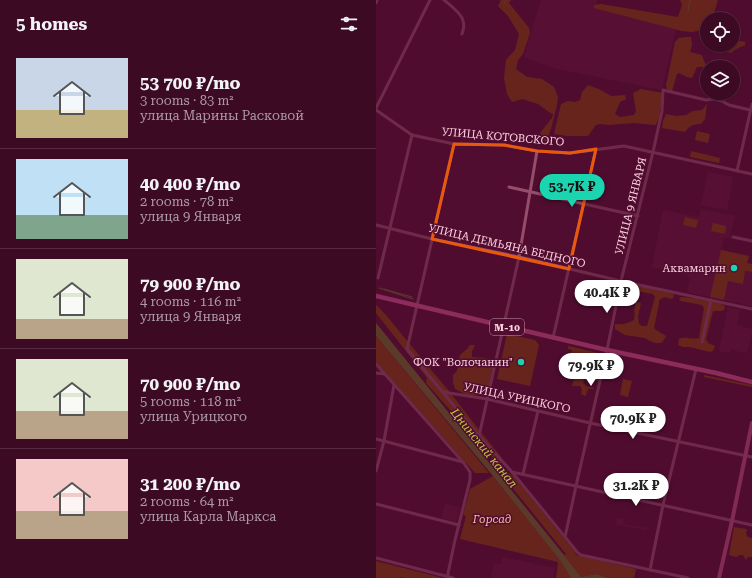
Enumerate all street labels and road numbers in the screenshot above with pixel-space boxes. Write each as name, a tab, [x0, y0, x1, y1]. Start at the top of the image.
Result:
street label: УЛИЦА КОТОВСКОГО	[441, 125, 565, 149]
street label: УЛИЦА 9 ЯНВАРЯ	[613, 156, 649, 256]
street label: УЛИЦА ДЕМЬЯНА БЕДНОГО	[427, 222, 587, 270]
road number: М-10	[490, 319, 524, 335]
street label: УЛИЦА УРИЦКОГО	[462, 380, 572, 416]

